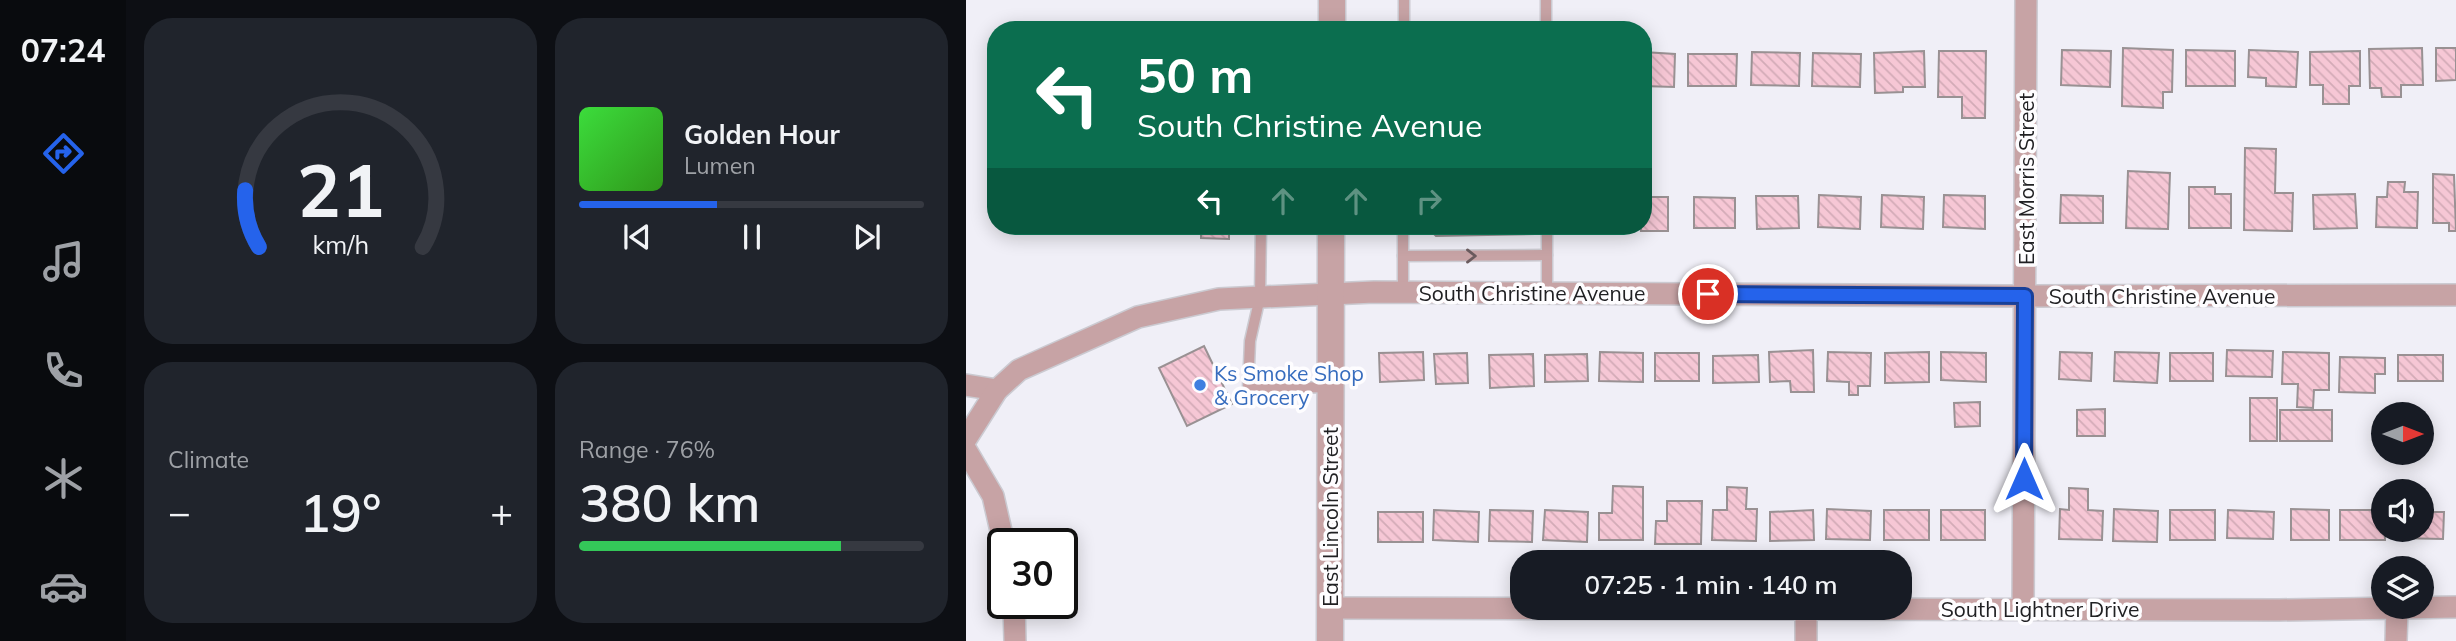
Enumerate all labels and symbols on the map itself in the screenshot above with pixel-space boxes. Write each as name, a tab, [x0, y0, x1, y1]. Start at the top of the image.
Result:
street label: East Morris Street	[2013, 93, 2039, 265]
one-way arrow	[1466, 248, 1477, 263]
pin	[1678, 264, 1738, 324]
street label: South Christine Avenue	[1419, 280, 1645, 306]
street label: South Christine Avenue	[2049, 283, 2275, 309]
place label: Ks Smoke Shop & Grocery	[1214, 360, 1364, 410]
marker: Ks Smoke Shop & Grocery	[1192, 377, 1208, 393]
north arrow	[2371, 402, 2434, 466]
street label: East Lincoln Street	[1317, 427, 1343, 607]
position arrow	[1987, 442, 2061, 516]
speed limit sign: 30	[987, 528, 1078, 619]
street label: South Lightner Drive	[1941, 596, 2139, 622]

